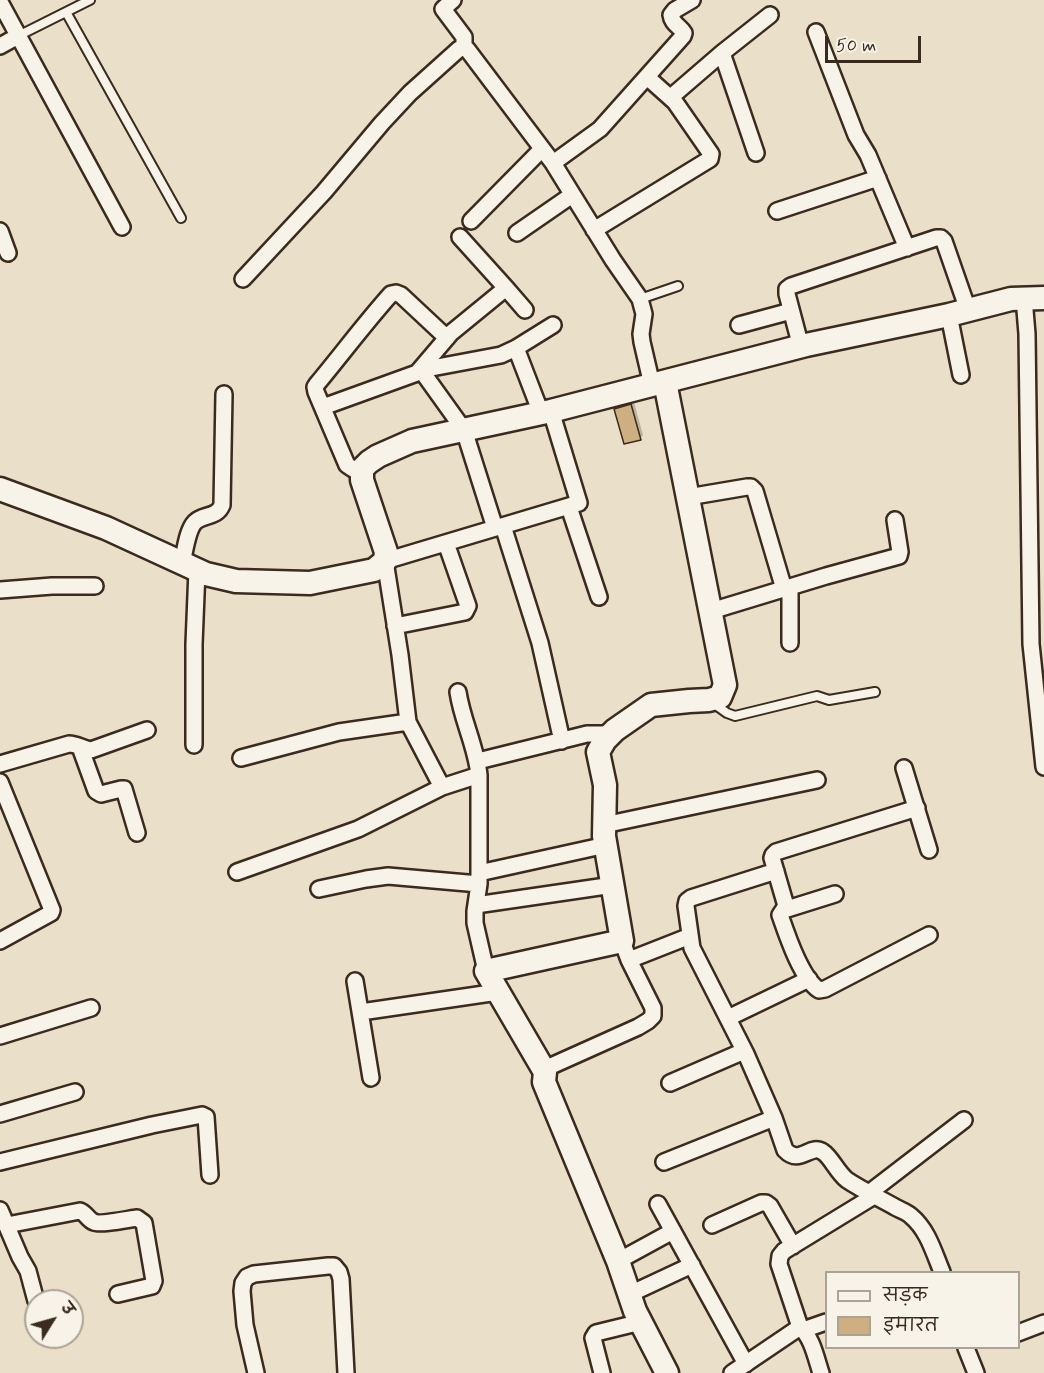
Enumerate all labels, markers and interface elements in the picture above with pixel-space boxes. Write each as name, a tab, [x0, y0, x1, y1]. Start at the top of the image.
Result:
scale bar	[828, 24, 924, 62]
text: 50 m	[836, 34, 876, 58]
legend	[825, 1271, 1020, 1349]
text: सड़क	[883, 1284, 927, 1308]
north arrow	[24, 1289, 84, 1349]
text: उ	[56, 1298, 79, 1320]
text: इमारत	[883, 1314, 938, 1338]

